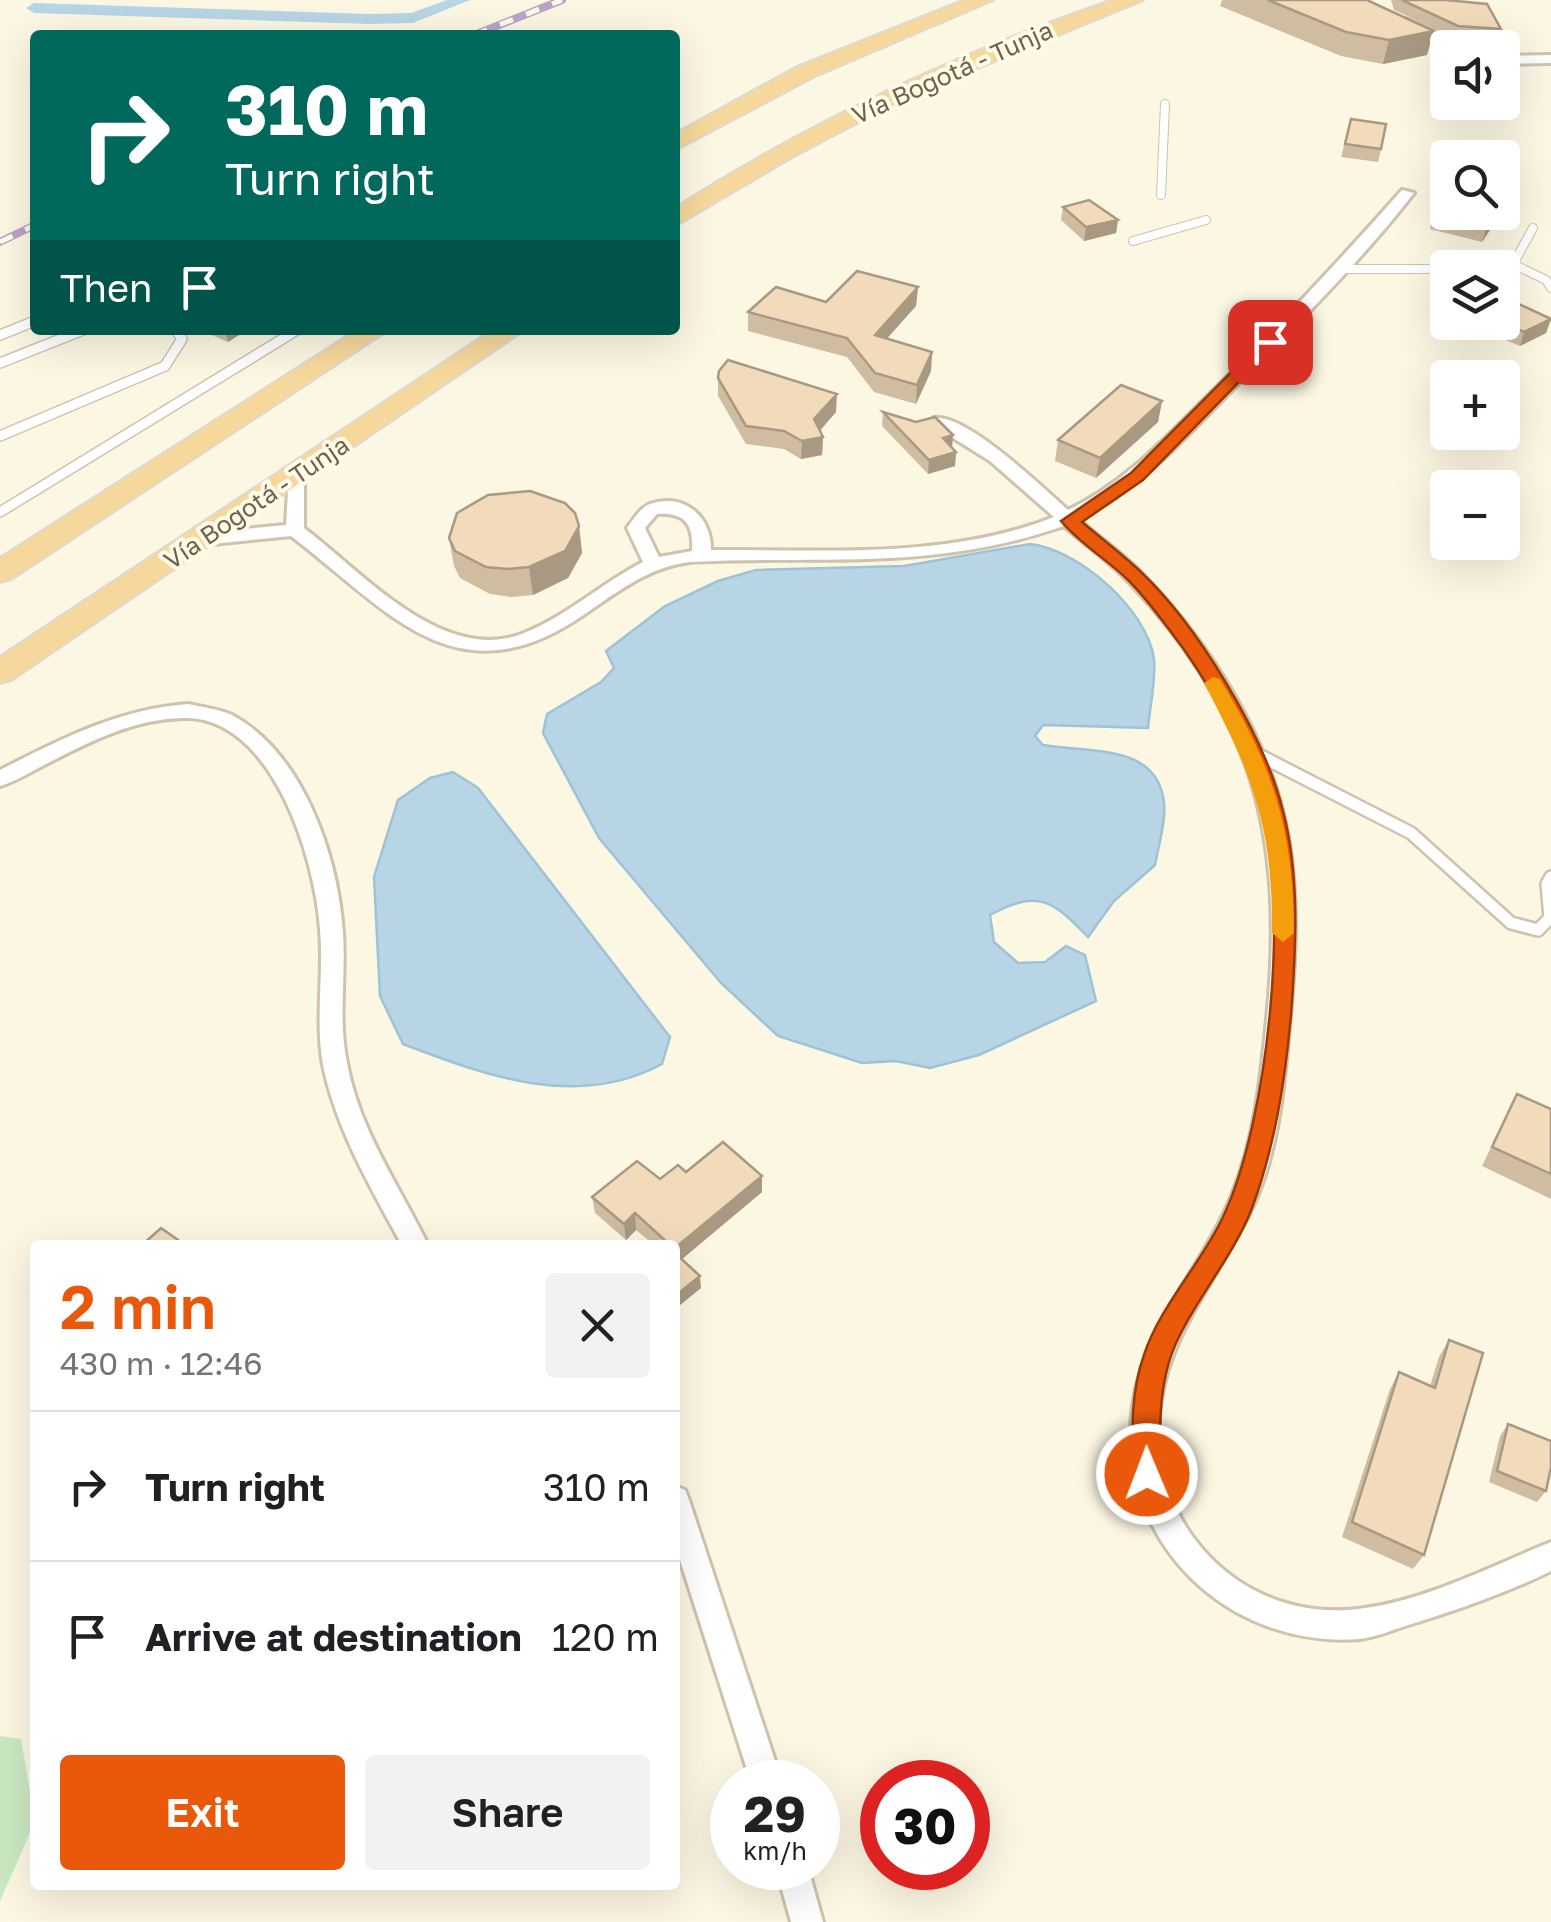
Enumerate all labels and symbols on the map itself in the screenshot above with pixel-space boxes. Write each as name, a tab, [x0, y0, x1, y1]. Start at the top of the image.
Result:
street label: Vía Bogotá - Tunja	[847, 14, 1057, 130]
pin	[1228, 300, 1313, 385]
street label: Vía Bogotá - Tunja	[158, 429, 354, 575]
position arrow	[1095, 1422, 1199, 1526]
speed limit sign: 30	[860, 1760, 990, 1890]

